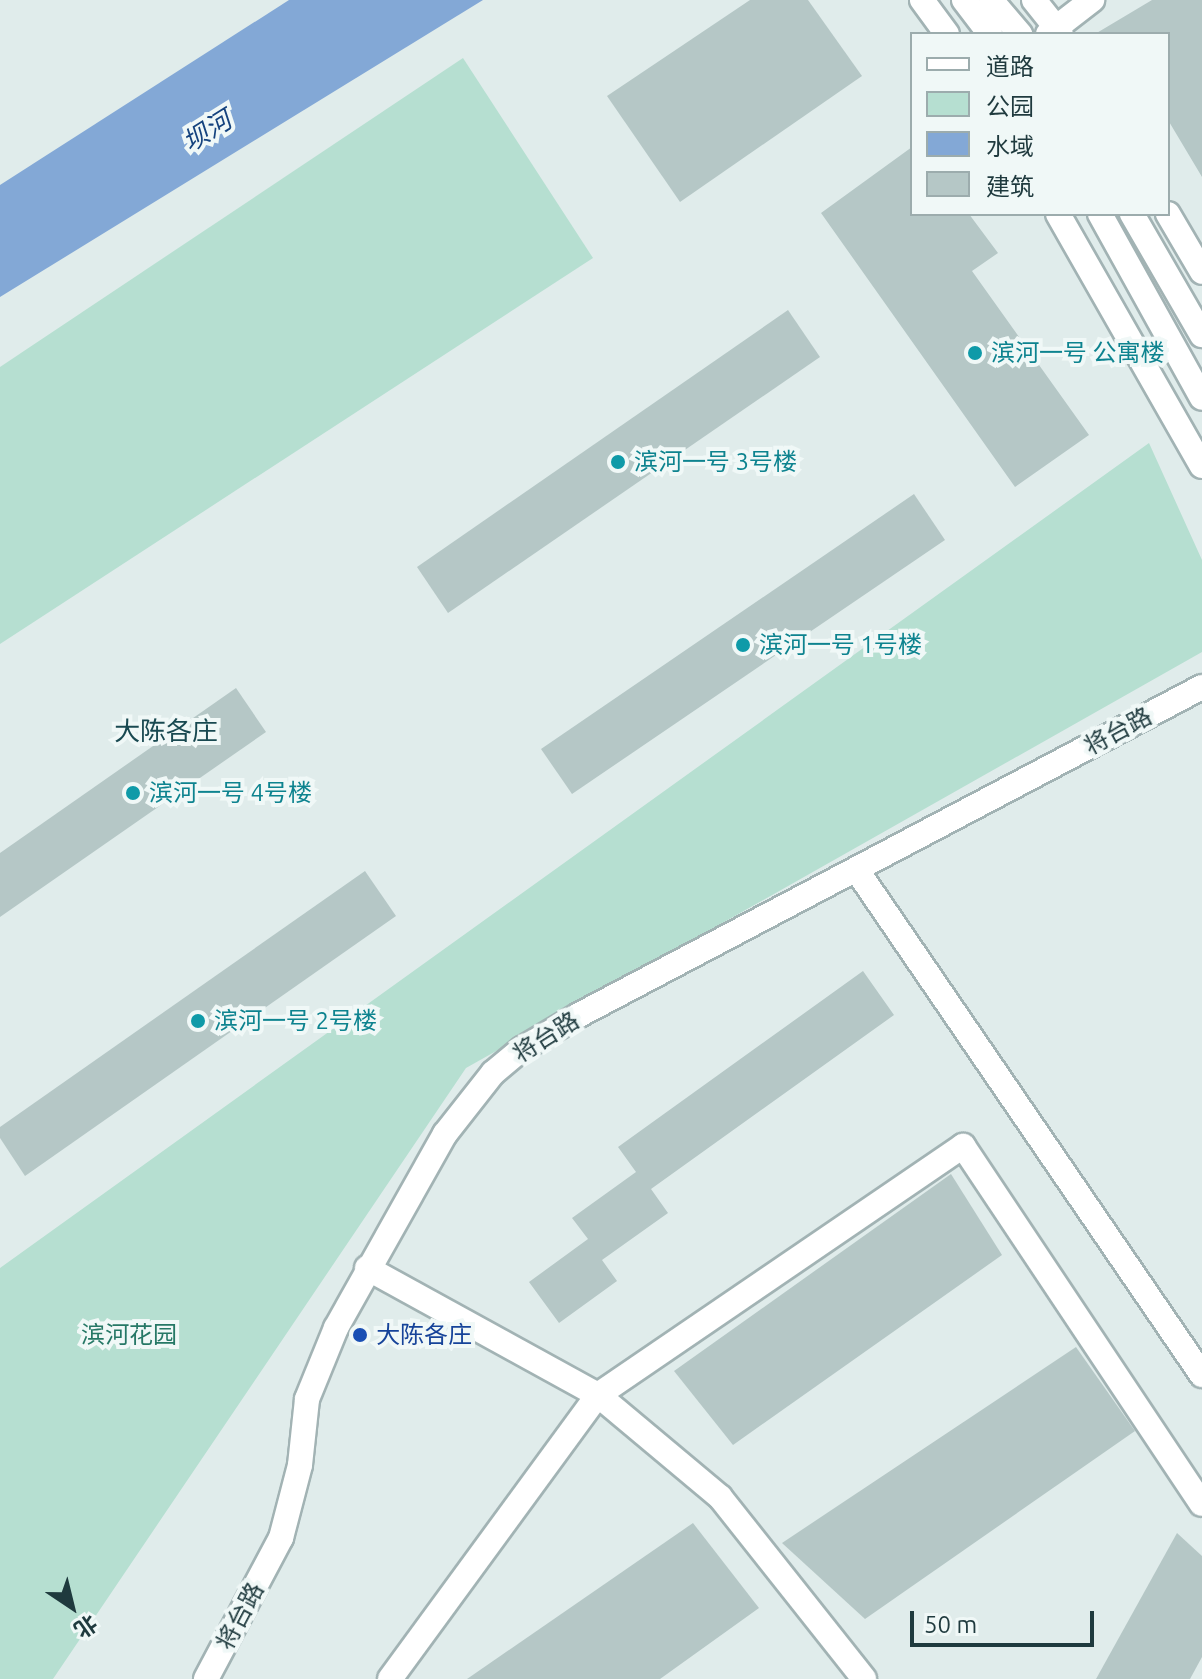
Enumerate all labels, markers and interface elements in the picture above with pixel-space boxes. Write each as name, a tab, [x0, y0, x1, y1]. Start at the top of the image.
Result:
legend	[910, 32, 1170, 216]
text: 道路	[986, 53, 1034, 80]
text: 公园	[986, 93, 1034, 120]
water label: 坝河	[177, 104, 237, 158]
text: 水域	[986, 133, 1034, 160]
text: 建筑	[986, 173, 1034, 200]
place label: 滨河一号 公寓楼	[991, 339, 1164, 367]
marker: 滨河一号 公寓楼	[966, 344, 984, 362]
place label: 滨河一号 3号楼	[634, 448, 797, 476]
marker: 滨河一号 3号楼	[609, 453, 627, 471]
place label: 滨河一号 1号楼	[759, 631, 922, 659]
marker: 滨河一号 1号楼	[734, 636, 752, 654]
street label: 将台路	[1079, 701, 1157, 761]
district label: 大陈各庄	[114, 715, 218, 747]
place label: 滨河一号 4号楼	[149, 779, 312, 807]
marker: 滨河一号 4号楼	[124, 784, 142, 802]
street label: 将台路	[508, 1006, 584, 1068]
place label: 滨河一号 2号楼	[214, 1007, 377, 1035]
marker: 滨河一号 2号楼	[189, 1012, 207, 1030]
park label: 滨河花园	[81, 1321, 177, 1349]
place label: 大陈各庄	[376, 1321, 472, 1349]
marker: 大陈各庄	[351, 1326, 369, 1344]
north arrow	[32, 1567, 112, 1647]
street label: 将台路	[210, 1577, 270, 1655]
scale bar	[914, 1595, 1098, 1645]
text: 北	[70, 1611, 102, 1644]
text: 50 m	[924, 1611, 977, 1638]

